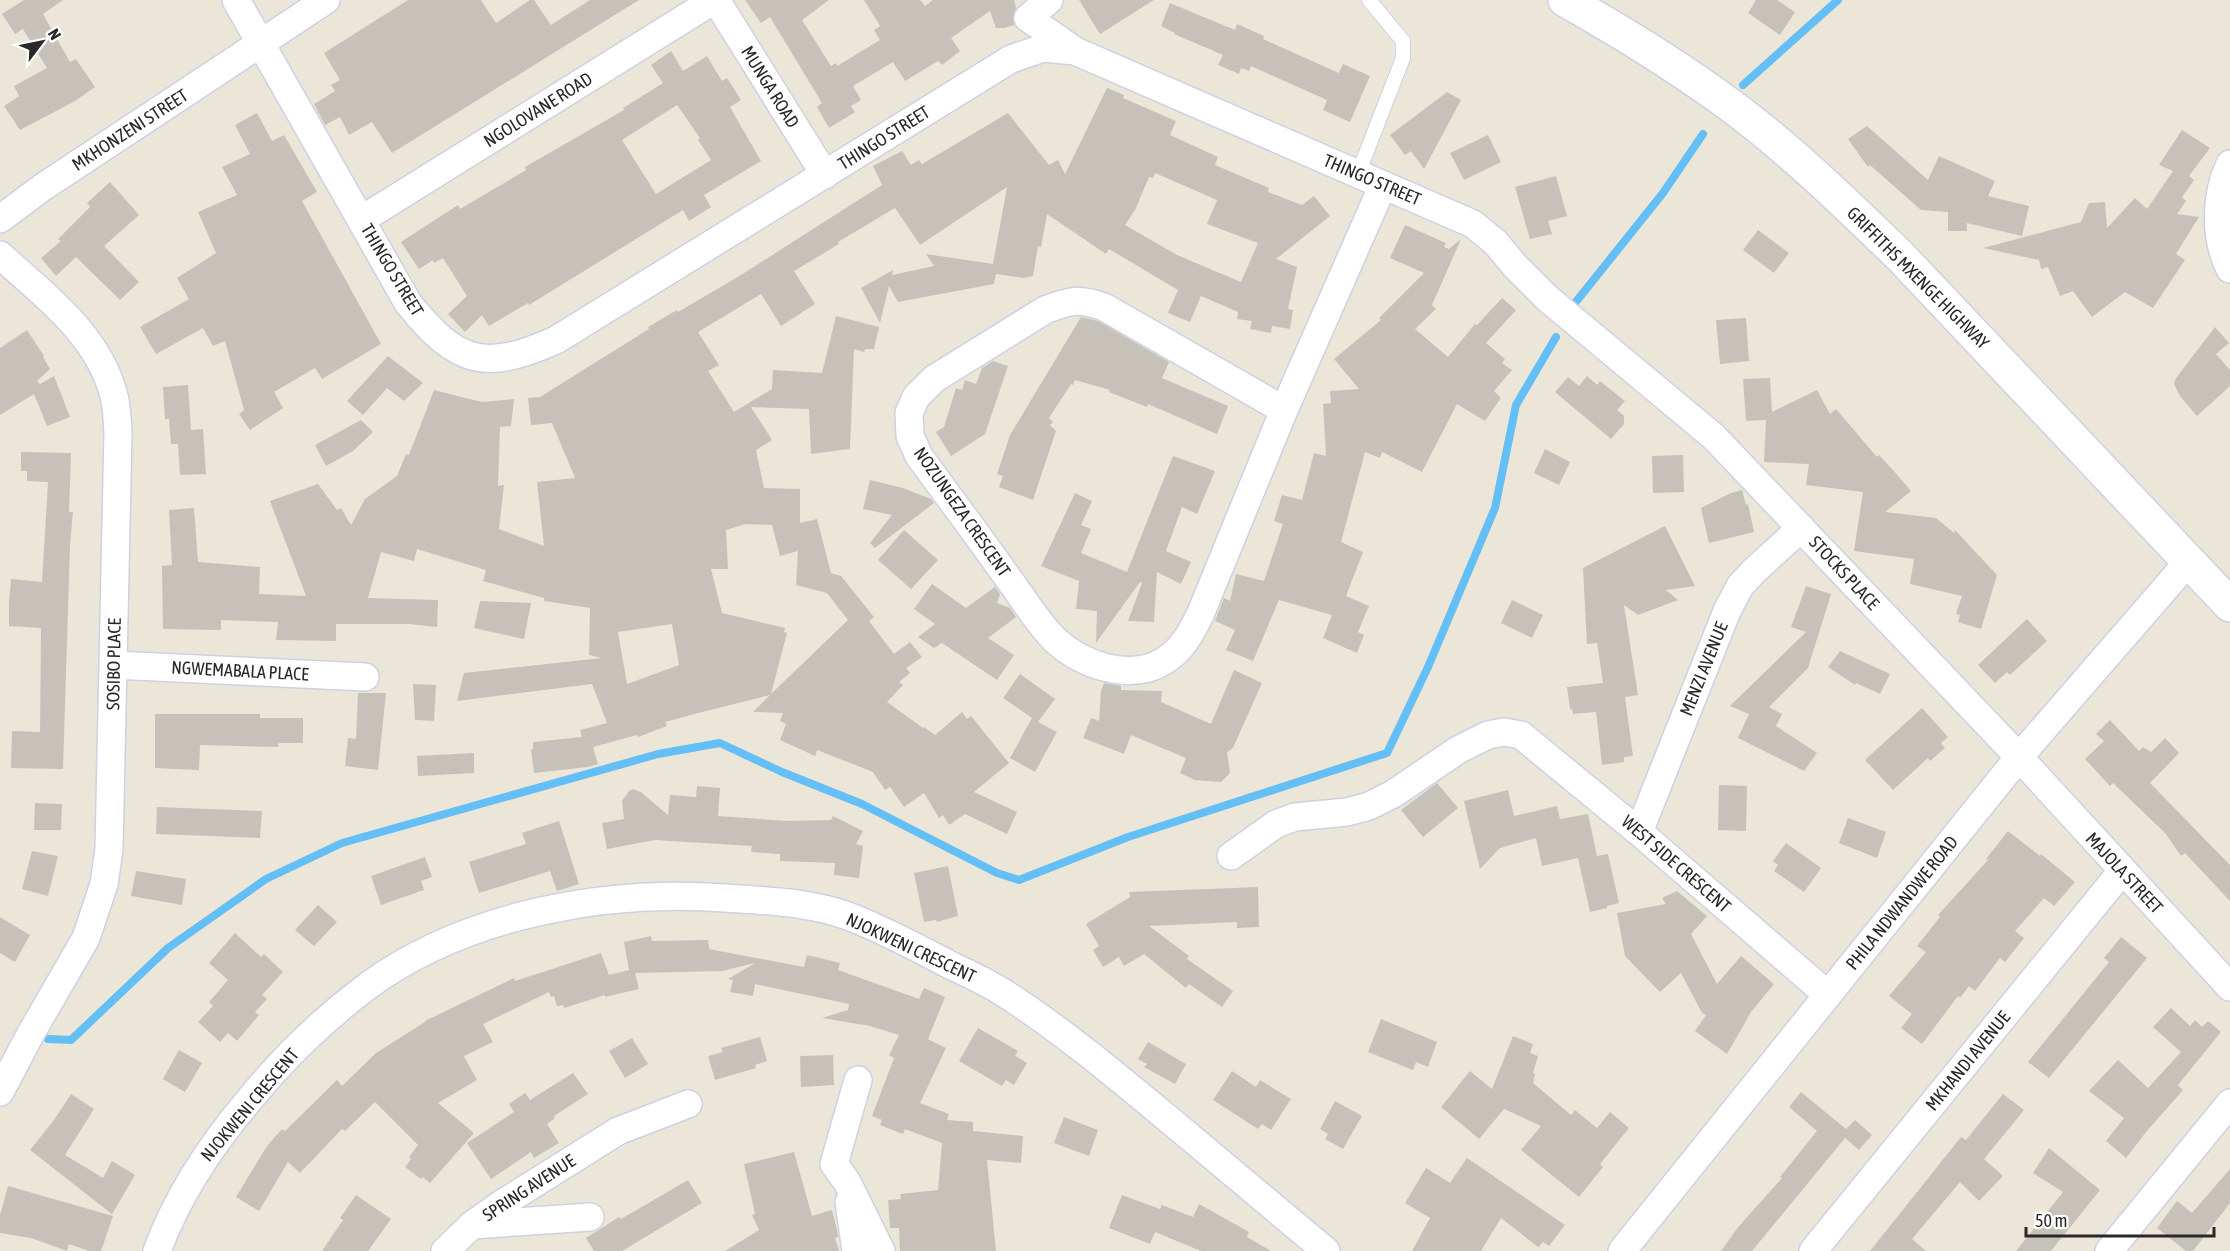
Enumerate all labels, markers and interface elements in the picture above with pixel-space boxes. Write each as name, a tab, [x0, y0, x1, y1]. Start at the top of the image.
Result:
north arrow	[12, 12, 72, 72]
text: N	[45, 25, 65, 43]
street label: MUNGA ROAD	[737, 42, 804, 131]
street label: NGOLOVANE ROAD	[480, 68, 596, 151]
street label: MKHONZENI STREET	[68, 84, 192, 175]
street label: THINGO STREET	[834, 101, 933, 174]
street label: THINGO STREET	[1320, 150, 1424, 210]
street label: GRIFFITHS MXENGE HIGHWAY	[1843, 202, 1994, 353]
street label: THINGO STREET	[357, 220, 428, 320]
street label: NOZUNGEZA CRESCENT	[910, 443, 1015, 581]
street label: STOCKS PLACE	[1805, 532, 1884, 614]
street label: SOSIBO PLACE	[102, 617, 125, 710]
street label: MENZI AVENUE	[1675, 619, 1732, 719]
street label: NGWEMABALA PLACE	[171, 656, 310, 685]
street label: WEST SIDE CRESCENT	[1618, 811, 1735, 917]
street label: MAJOLA STREET	[2082, 828, 2167, 918]
street label: PHILA NDWANDWE ROAD	[1841, 832, 1962, 974]
street label: NJOKWENI CRESCENT	[843, 908, 980, 987]
street label: MKHANDI AVENUE	[1921, 1007, 2014, 1115]
street label: NJOKWENI CRESCENT	[196, 1044, 303, 1165]
street label: SPRING AVENUE	[478, 1150, 579, 1225]
scale bar	[2026, 1200, 2214, 1238]
text: 50 m	[2035, 1210, 2067, 1231]

